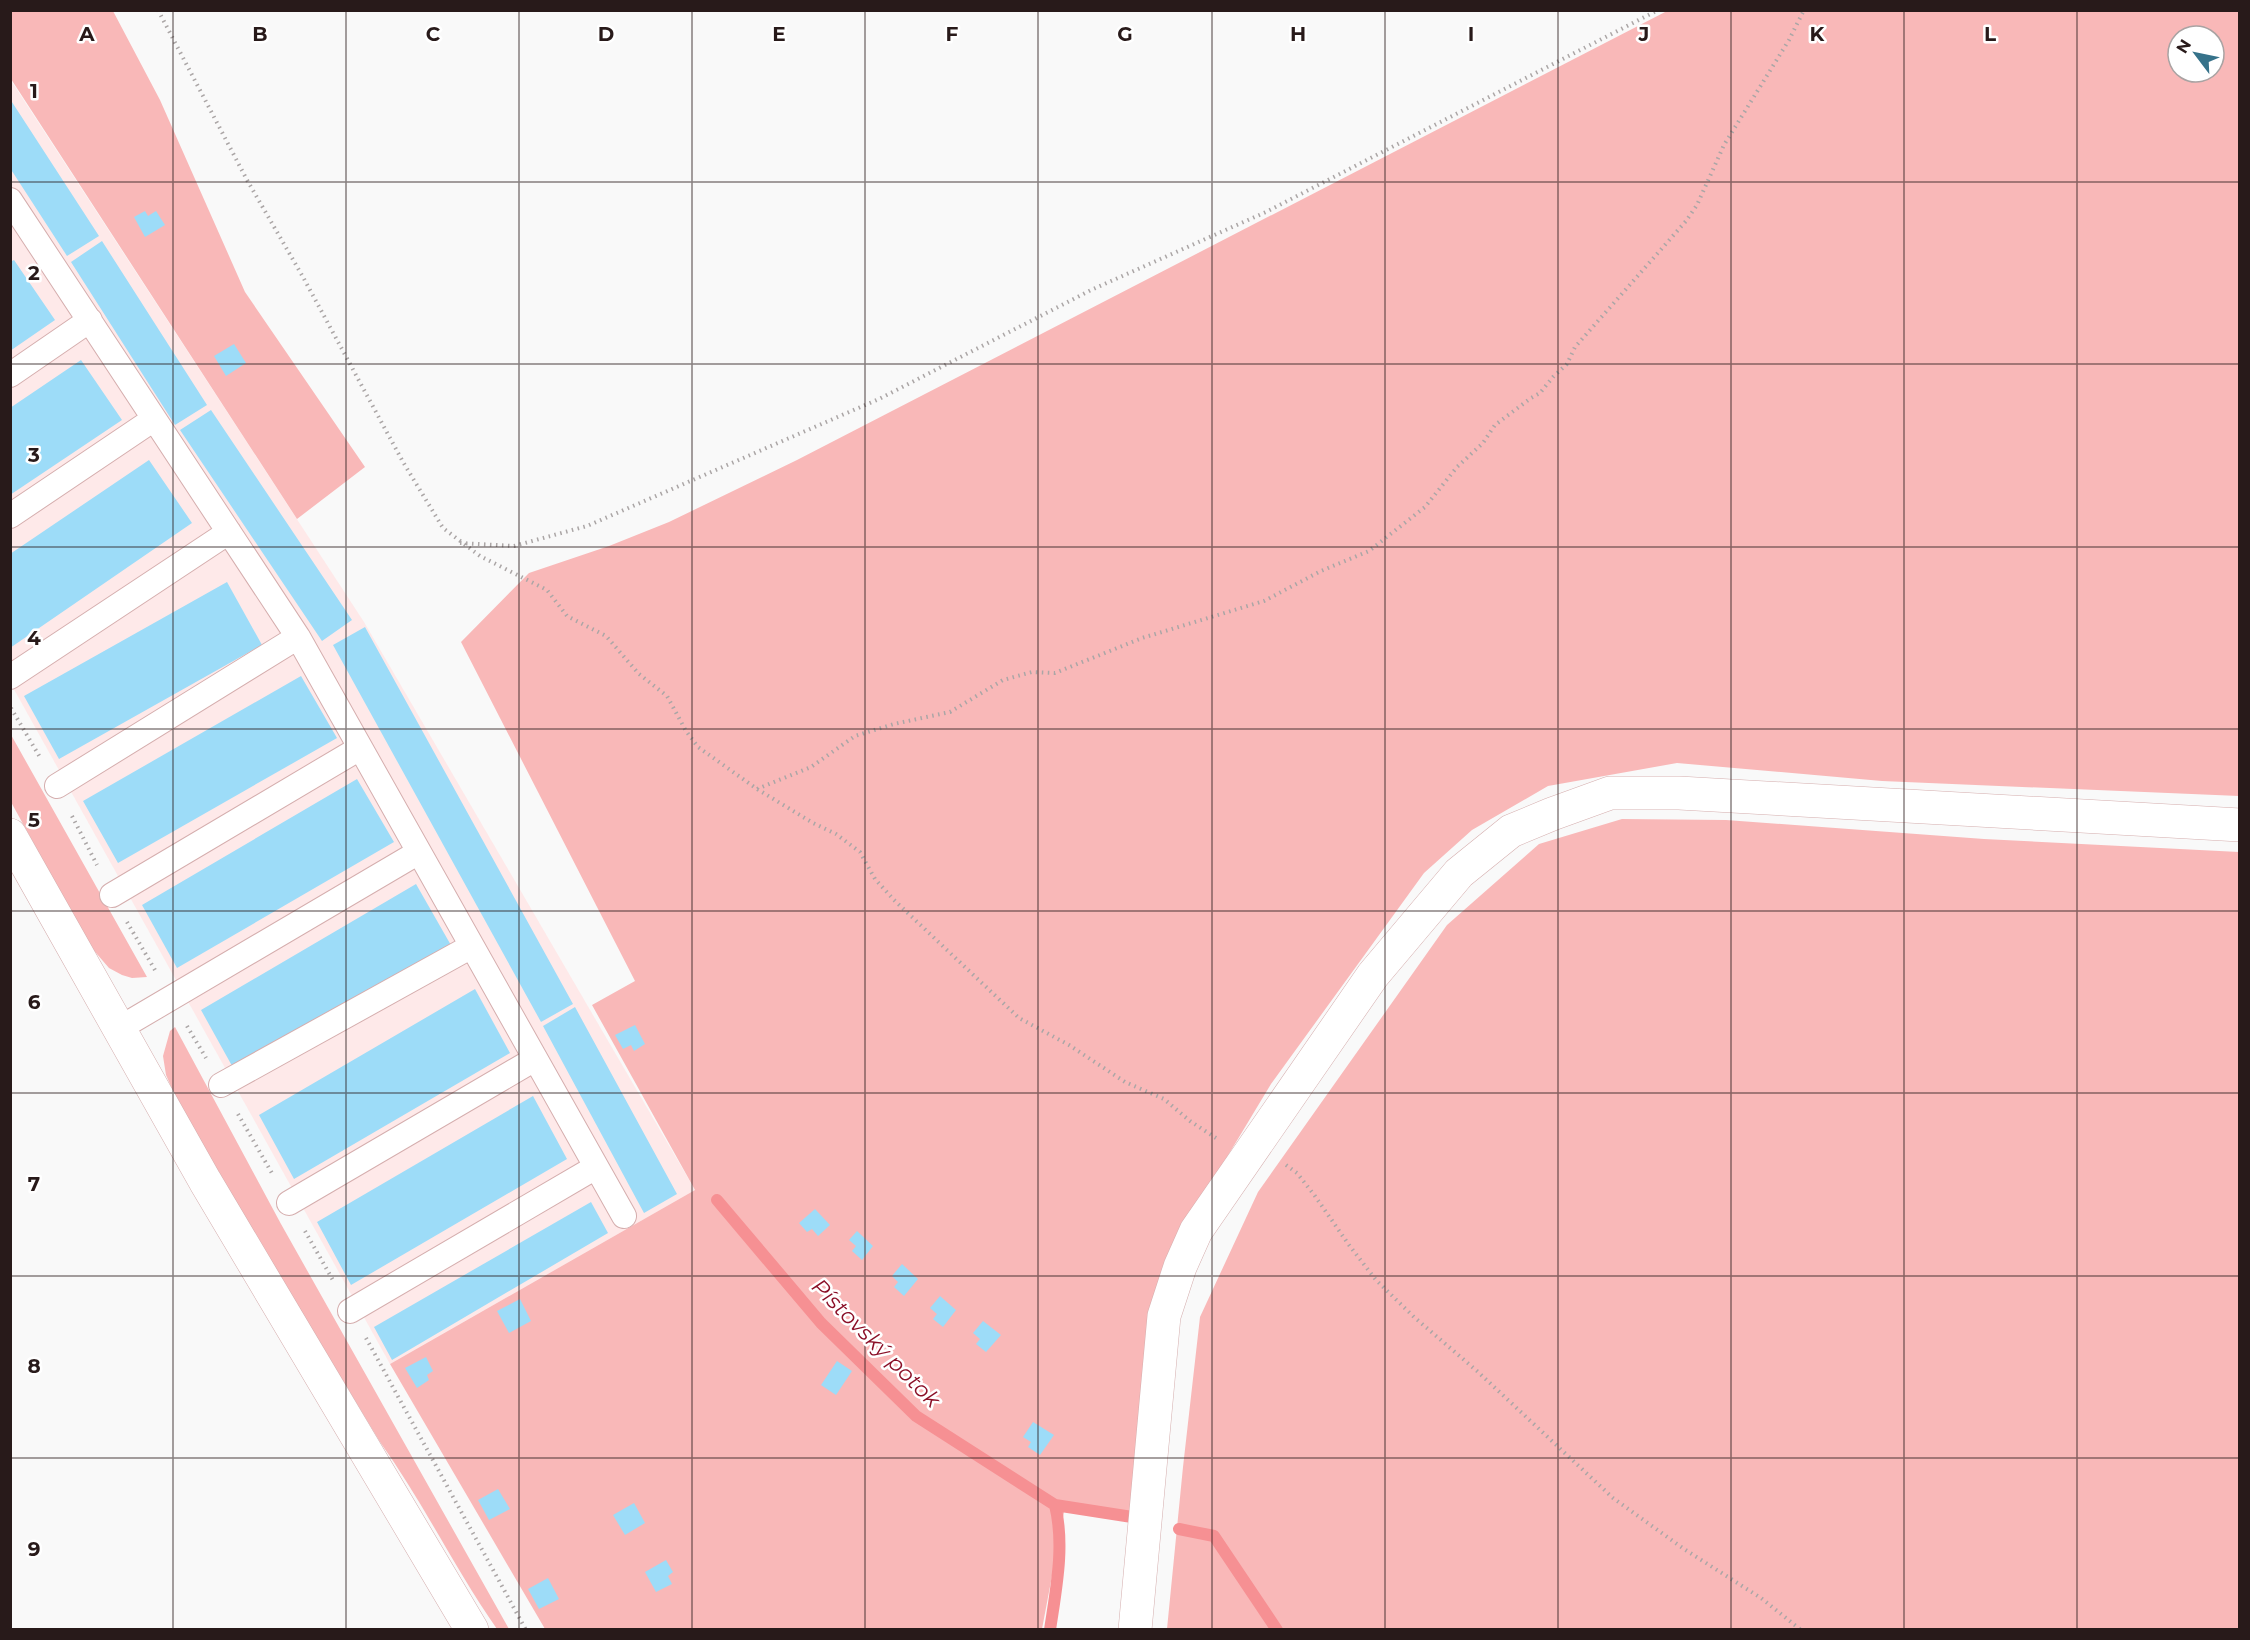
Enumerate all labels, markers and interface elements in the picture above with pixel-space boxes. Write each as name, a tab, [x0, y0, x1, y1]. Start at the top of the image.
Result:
text: A	[78, 22, 95, 46]
text: B	[252, 22, 268, 46]
text: C	[426, 22, 441, 46]
text: D	[598, 22, 614, 46]
text: E	[772, 22, 786, 46]
text: F	[946, 22, 959, 46]
text: G	[1117, 22, 1133, 46]
text: H	[1290, 22, 1306, 46]
text: I	[1468, 22, 1474, 46]
text: J	[1638, 22, 1649, 46]
text: K	[1810, 22, 1826, 46]
text: L	[1984, 22, 1996, 46]
north arrow	[2166, 24, 2226, 84]
text: N	[2172, 36, 2195, 57]
text: 1	[30, 79, 38, 103]
text: 2	[28, 261, 40, 285]
text: 3	[27, 443, 40, 467]
text: 4	[27, 626, 41, 650]
text: 5	[28, 808, 40, 832]
text: 6	[28, 990, 41, 1014]
text: 7	[28, 1172, 40, 1196]
water label: Pístovský potok	[806, 1273, 947, 1414]
text: 8	[27, 1354, 41, 1378]
text: 9	[28, 1537, 40, 1561]

